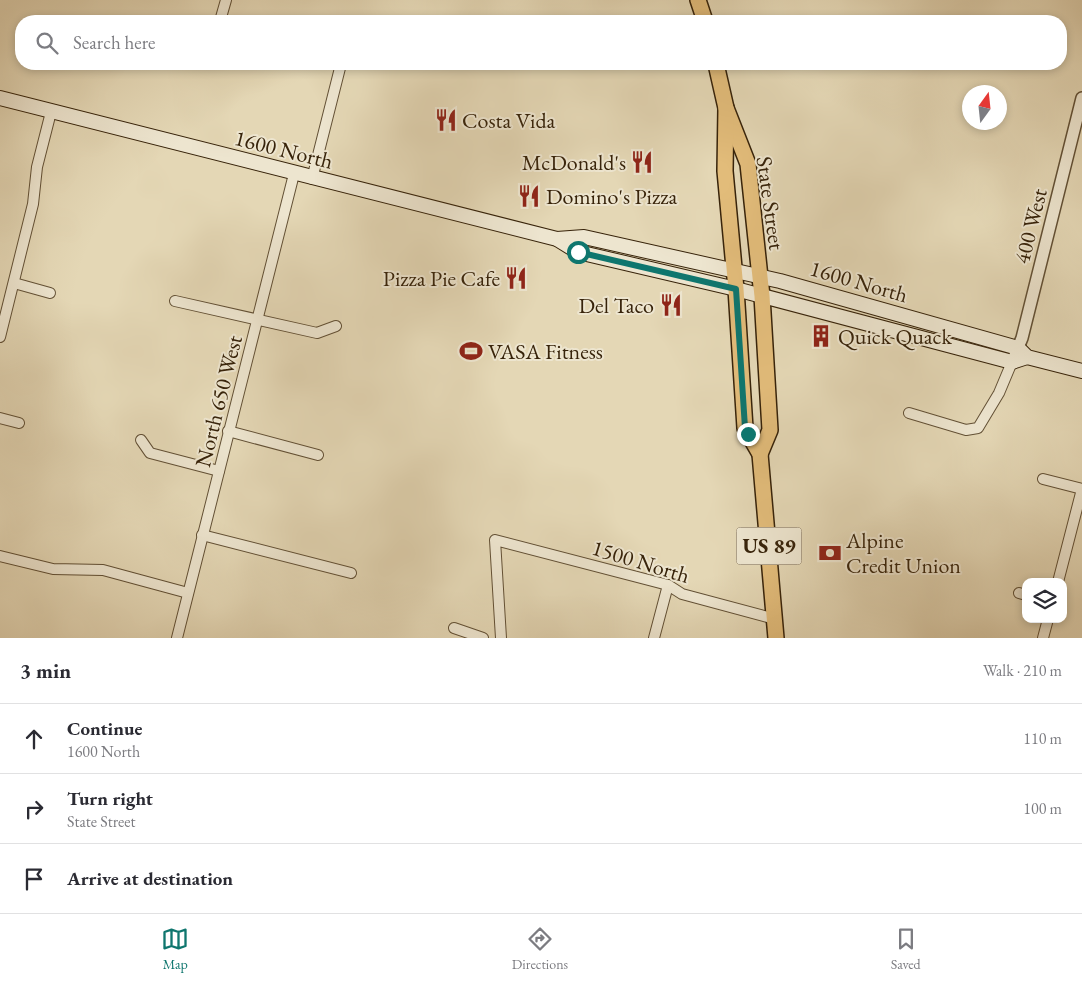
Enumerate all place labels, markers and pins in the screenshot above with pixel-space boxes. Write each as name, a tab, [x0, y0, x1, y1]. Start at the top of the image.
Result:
place label: Costa Vida	[462, 106, 556, 135]
restaurant icon: Costa Vida	[433, 107, 459, 133]
place label: McDonald's	[522, 148, 626, 177]
restaurant icon: McDonald's	[629, 149, 655, 175]
place label: Domino's Pizza	[546, 182, 678, 211]
restaurant icon: Domino's Pizza	[516, 183, 542, 209]
place label: Pizza Pie Cafe	[383, 264, 500, 293]
restaurant icon: Pizza Pie Cafe	[503, 265, 529, 291]
place label: Del Taco	[579, 291, 654, 320]
restaurant icon: Del Taco	[658, 292, 684, 318]
place label: Quick Quack	[838, 322, 953, 351]
building icon: Quick Quack	[808, 323, 834, 349]
place label: VASA Fitness	[488, 337, 603, 366]
sports icon: VASA Fitness	[458, 338, 484, 364]
place label: Alpine Credit Union	[845, 526, 961, 580]
bank icon: Alpine Credit Union	[817, 540, 843, 566]

